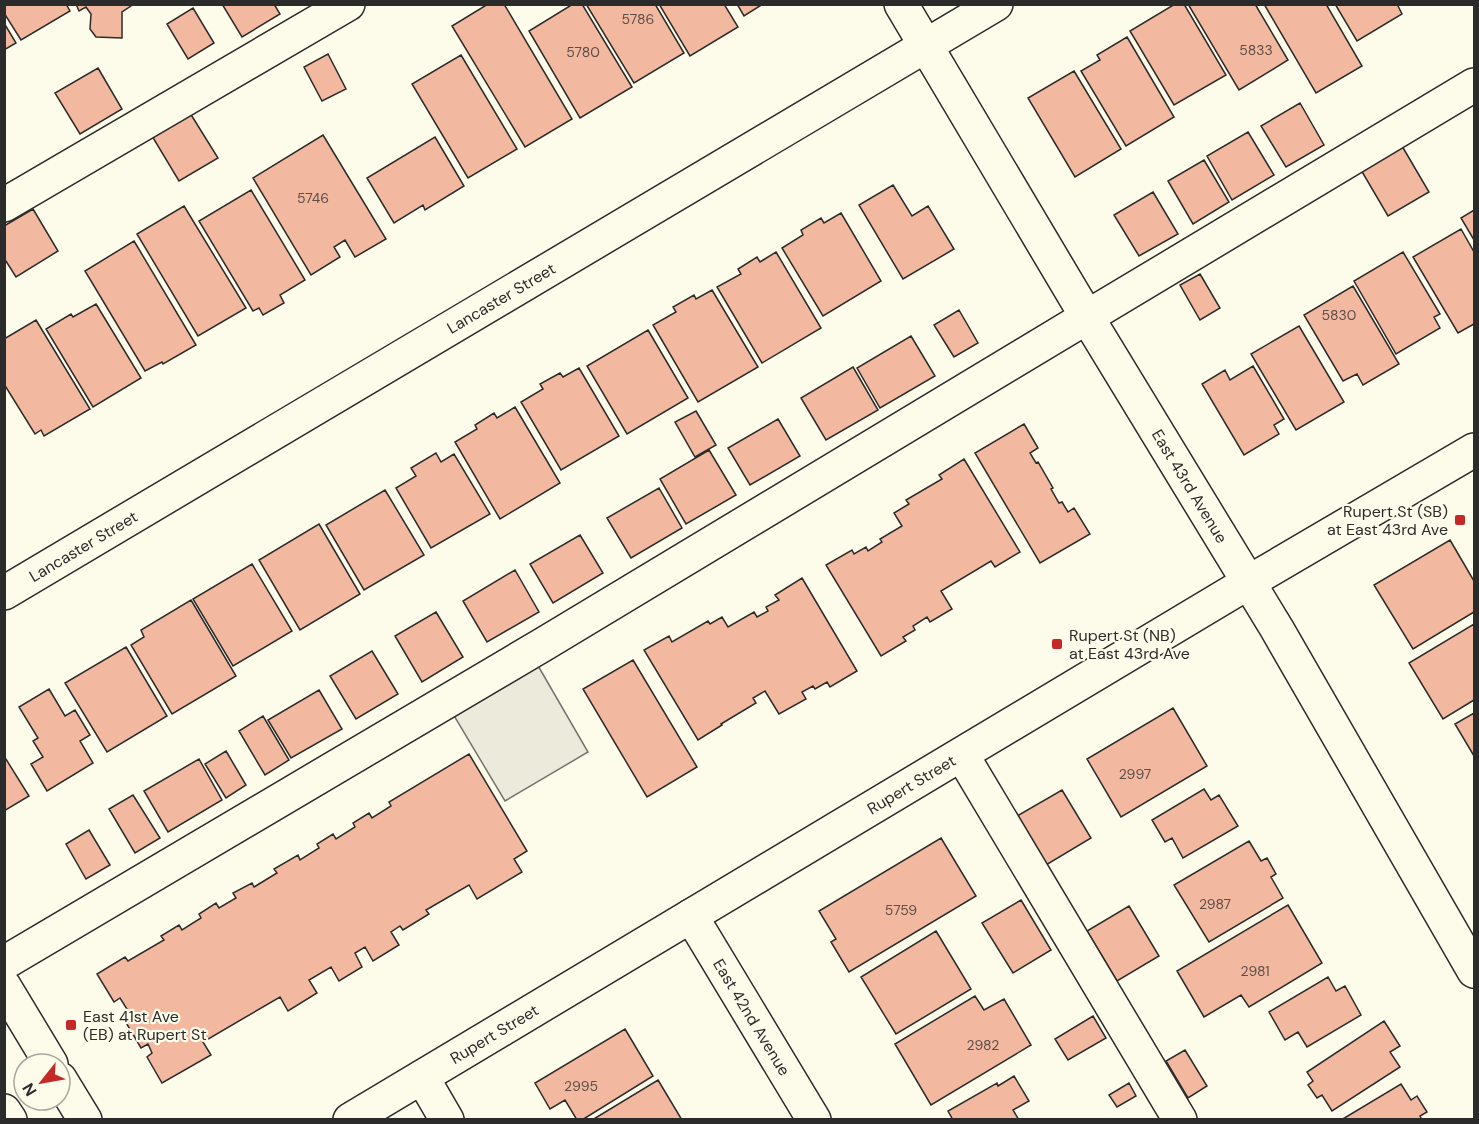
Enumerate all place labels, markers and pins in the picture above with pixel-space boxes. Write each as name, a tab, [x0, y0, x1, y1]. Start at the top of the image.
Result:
place label: Rupert St (SB) at East 43rd Ave	[1327, 501, 1448, 540]
marker: Rupert St (SB) at East 43rd Ave	[1453, 513, 1467, 527]
place label: Rupert St (NB) at East 43rd Ave	[1069, 625, 1190, 664]
marker: Rupert St (NB) at East 43rd Ave	[1050, 637, 1064, 651]
place label: East 41st Ave (EB) at Rupert St	[83, 1006, 207, 1045]
marker: East 41st Ave (EB) at Rupert St	[64, 1018, 78, 1032]

